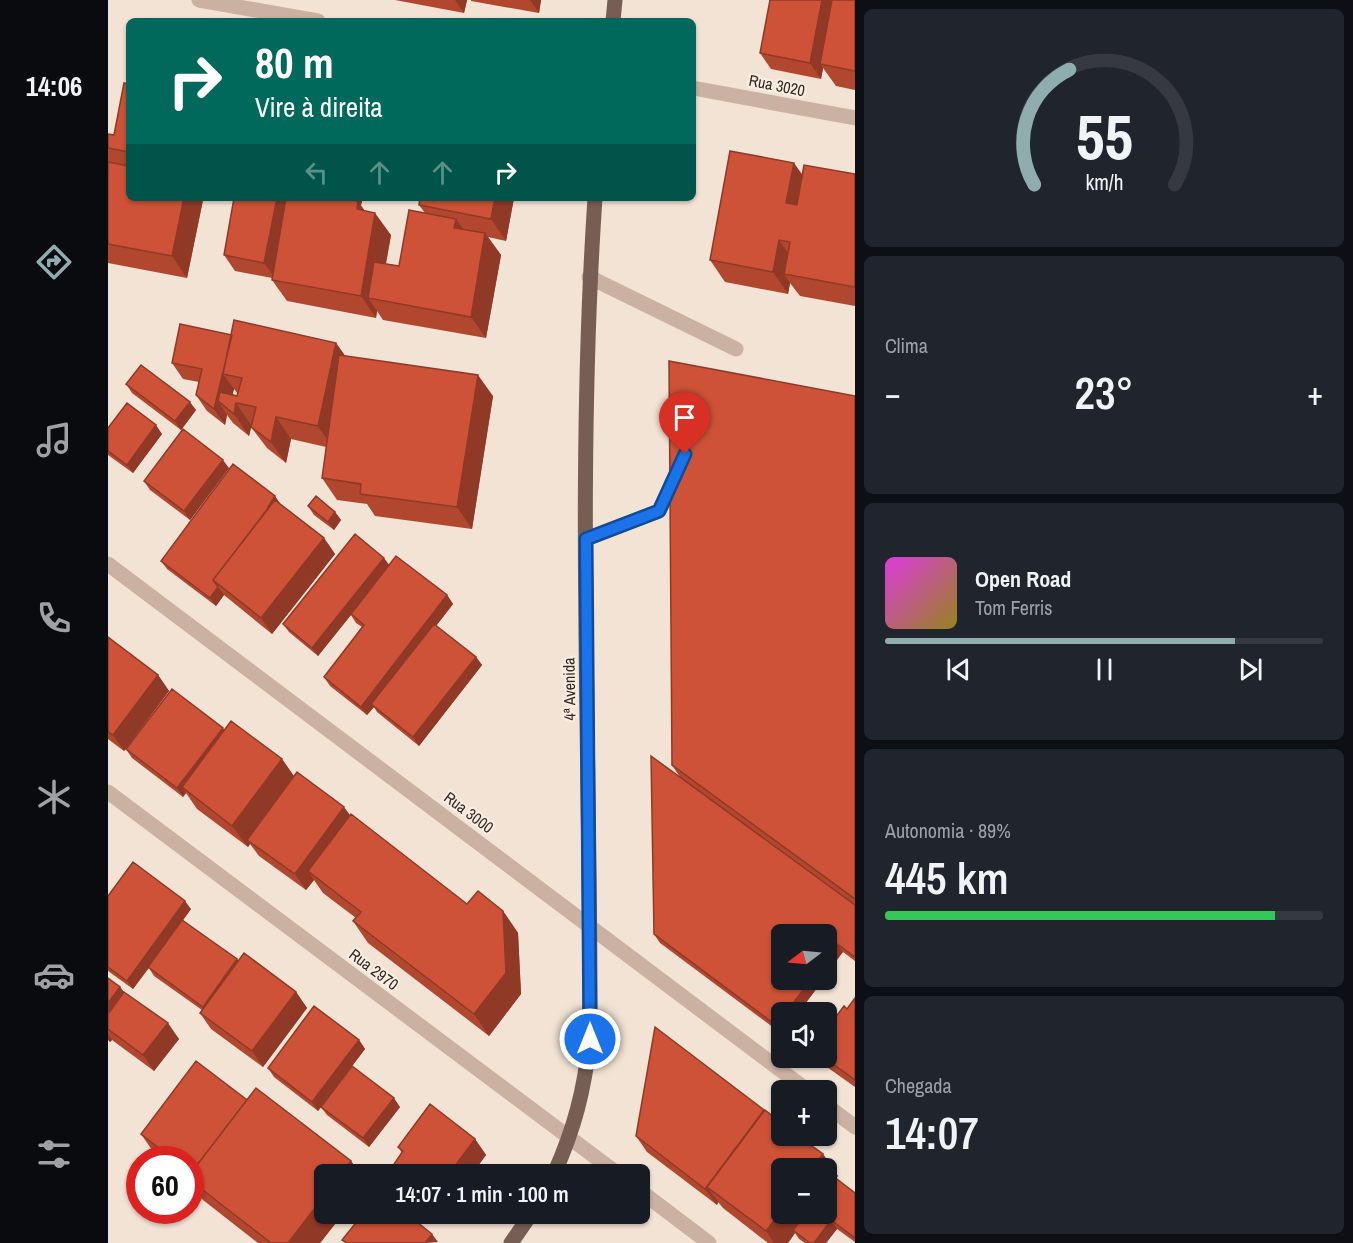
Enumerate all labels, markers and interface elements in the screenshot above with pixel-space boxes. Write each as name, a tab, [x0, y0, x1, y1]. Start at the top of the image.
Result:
text: 80 m	[255, 35, 334, 91]
icon: right	[156, 42, 234, 120]
text: 14:06	[26, 68, 82, 104]
street label: Rua 3020	[747, 69, 807, 101]
text: Vire à direita	[255, 89, 383, 125]
text: 55	[1076, 94, 1132, 178]
icon: left	[300, 156, 333, 189]
icon: ahead	[363, 156, 396, 189]
icon: ahead	[426, 156, 459, 189]
icon: right	[489, 156, 522, 189]
text: km/h	[1085, 168, 1123, 197]
icon: directions	[33, 241, 75, 283]
text: Clima	[885, 332, 928, 359]
text: 23°	[1074, 362, 1134, 423]
text: −	[885, 371, 901, 415]
text: +	[1307, 371, 1323, 415]
pin	[659, 392, 710, 454]
icon: arrive	[668, 401, 701, 434]
icon: music	[33, 419, 75, 461]
text: Open Road	[975, 564, 1071, 594]
text: Tom Ferris	[975, 594, 1053, 621]
icon: phone	[33, 597, 75, 639]
icon: previous	[942, 653, 975, 686]
icon: pause	[1088, 653, 1121, 686]
icon: next	[1234, 653, 1267, 686]
street label: 4ª Avenida	[557, 657, 581, 721]
icon: climate	[33, 776, 75, 818]
street label: Rua 3000	[440, 786, 498, 838]
text: Autonomia · 89%	[885, 817, 1011, 844]
text: 445 km	[885, 847, 1009, 908]
north arrow	[771, 924, 837, 990]
map controls	[771, 924, 837, 1224]
street label: Rua 2970	[345, 943, 403, 995]
icon: car	[33, 954, 75, 996]
button: sound	[771, 1002, 837, 1068]
position arrow	[558, 1007, 622, 1071]
text: Chegada	[885, 1072, 952, 1099]
button: +	[771, 1080, 837, 1146]
text: 14:07	[885, 1102, 979, 1163]
icon: filters	[33, 1133, 75, 1175]
speed limit sign: 60	[126, 1146, 204, 1224]
button: −	[771, 1158, 837, 1224]
text: 14:07 · 1 min · 100 m	[395, 1179, 569, 1209]

